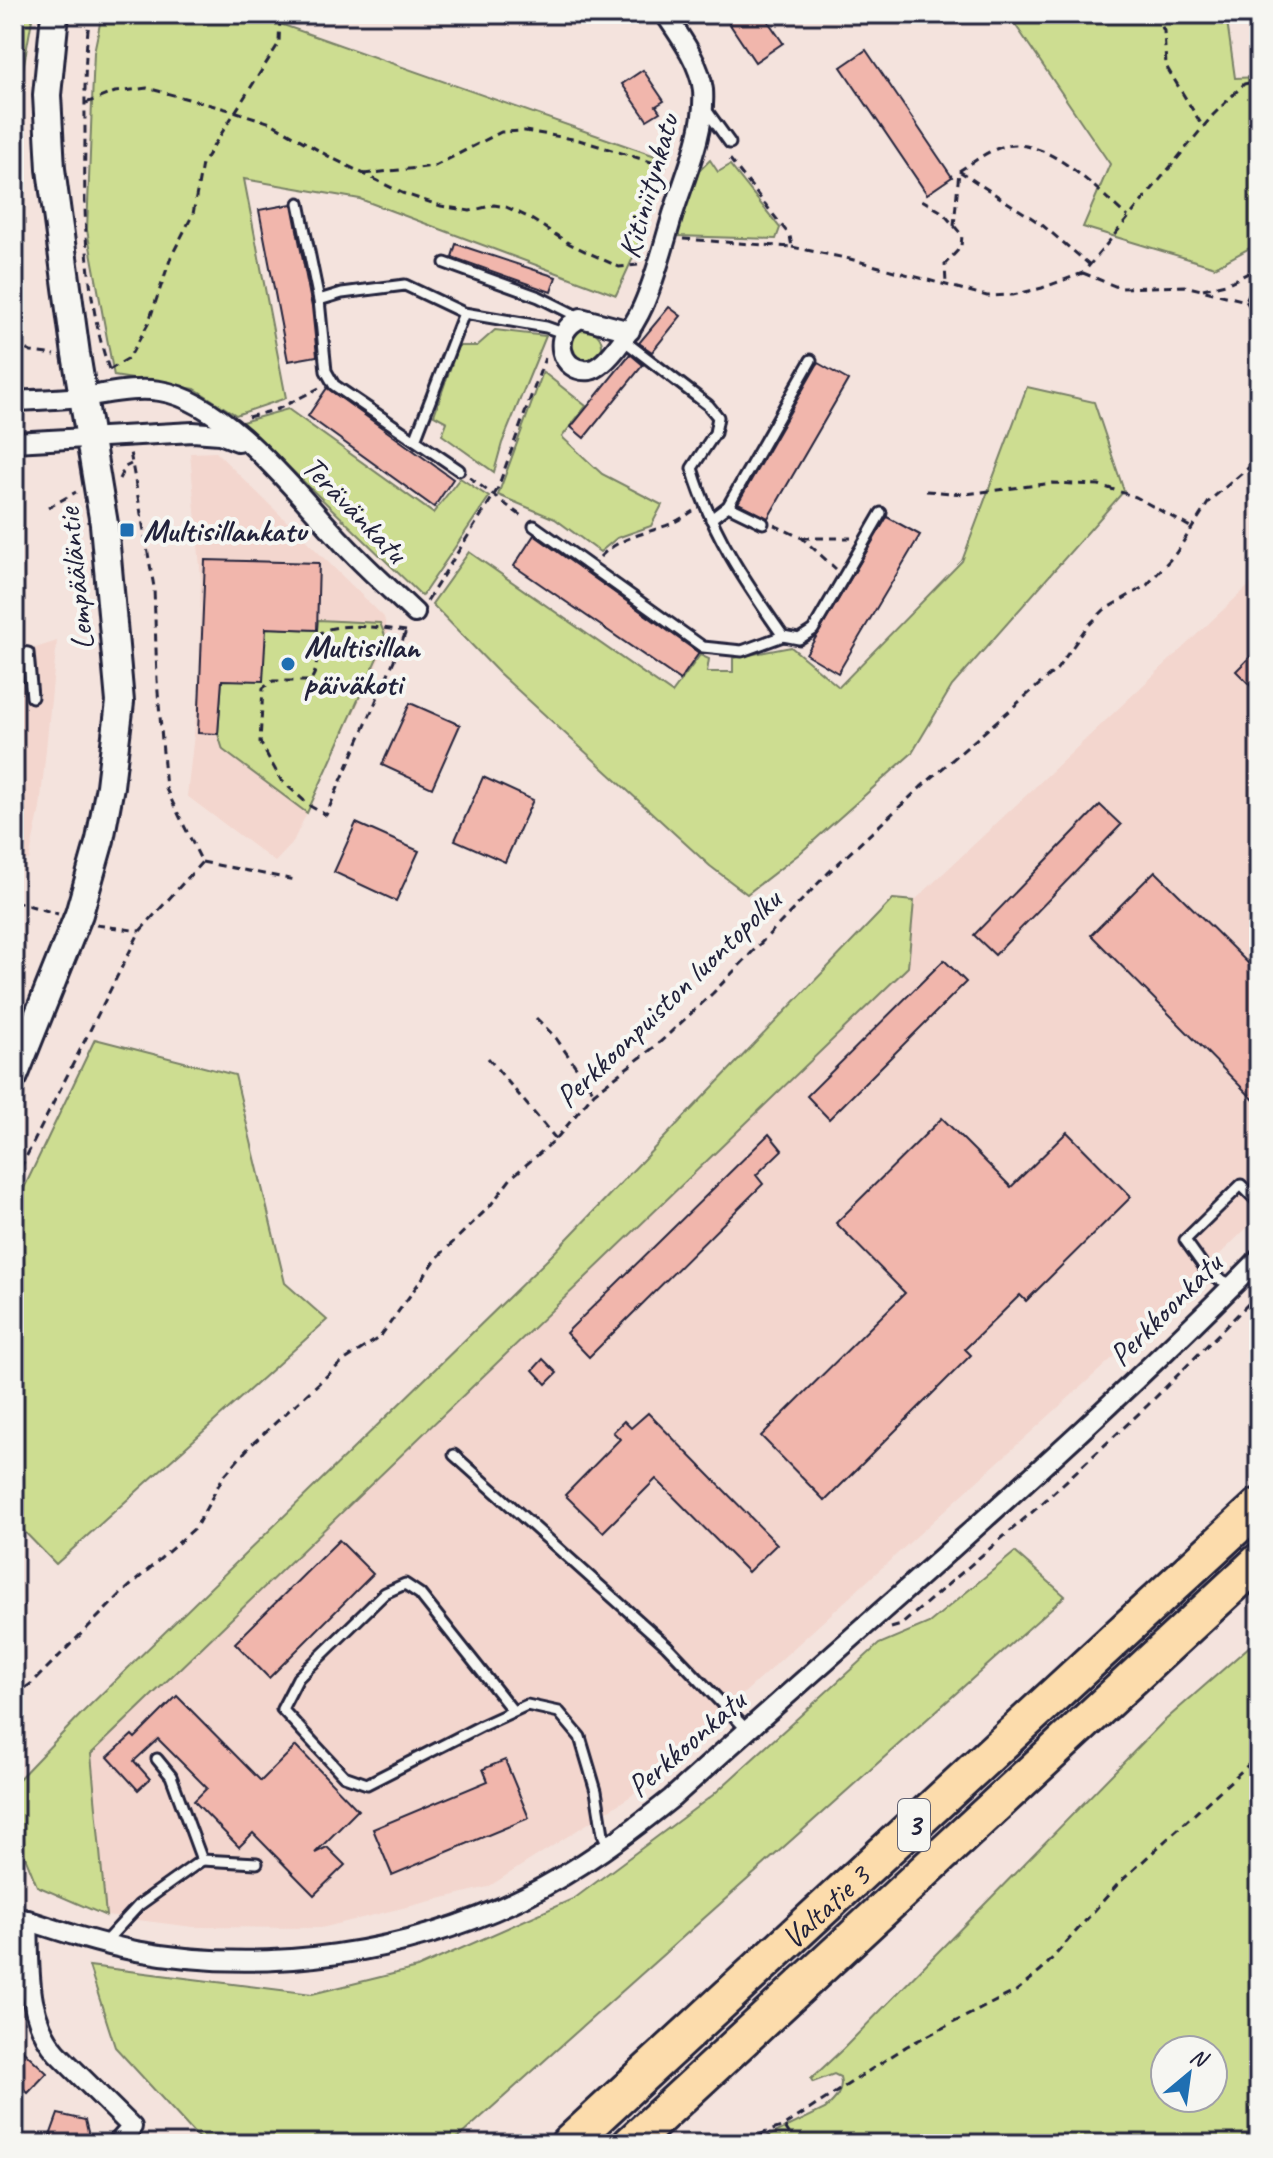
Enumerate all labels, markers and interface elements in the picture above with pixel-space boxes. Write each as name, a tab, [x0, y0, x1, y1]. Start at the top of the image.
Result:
street label: Kitiniitynkatu	[608, 107, 689, 263]
street label: Terävänkatu	[293, 447, 418, 574]
street label: Lempääläntie	[47, 503, 103, 652]
place label: Multisillankatu	[143, 510, 309, 551]
marker: Multisillankatu	[118, 521, 136, 539]
place label: Multisillan päiväkoti	[304, 626, 422, 704]
marker: Multisillan päiväkoti	[279, 655, 297, 673]
street label: Perkkoonpuiston luontopolku	[547, 878, 792, 1117]
street label: Perkkoonkatu	[1100, 1242, 1232, 1375]
street label: Perkkoonkatu	[618, 1679, 756, 1806]
road number: 3	[898, 1799, 930, 1851]
street label: Valtatie 3	[773, 1854, 880, 1958]
north arrow	[1149, 2034, 1229, 2114]
text: N	[1185, 2042, 1214, 2075]

